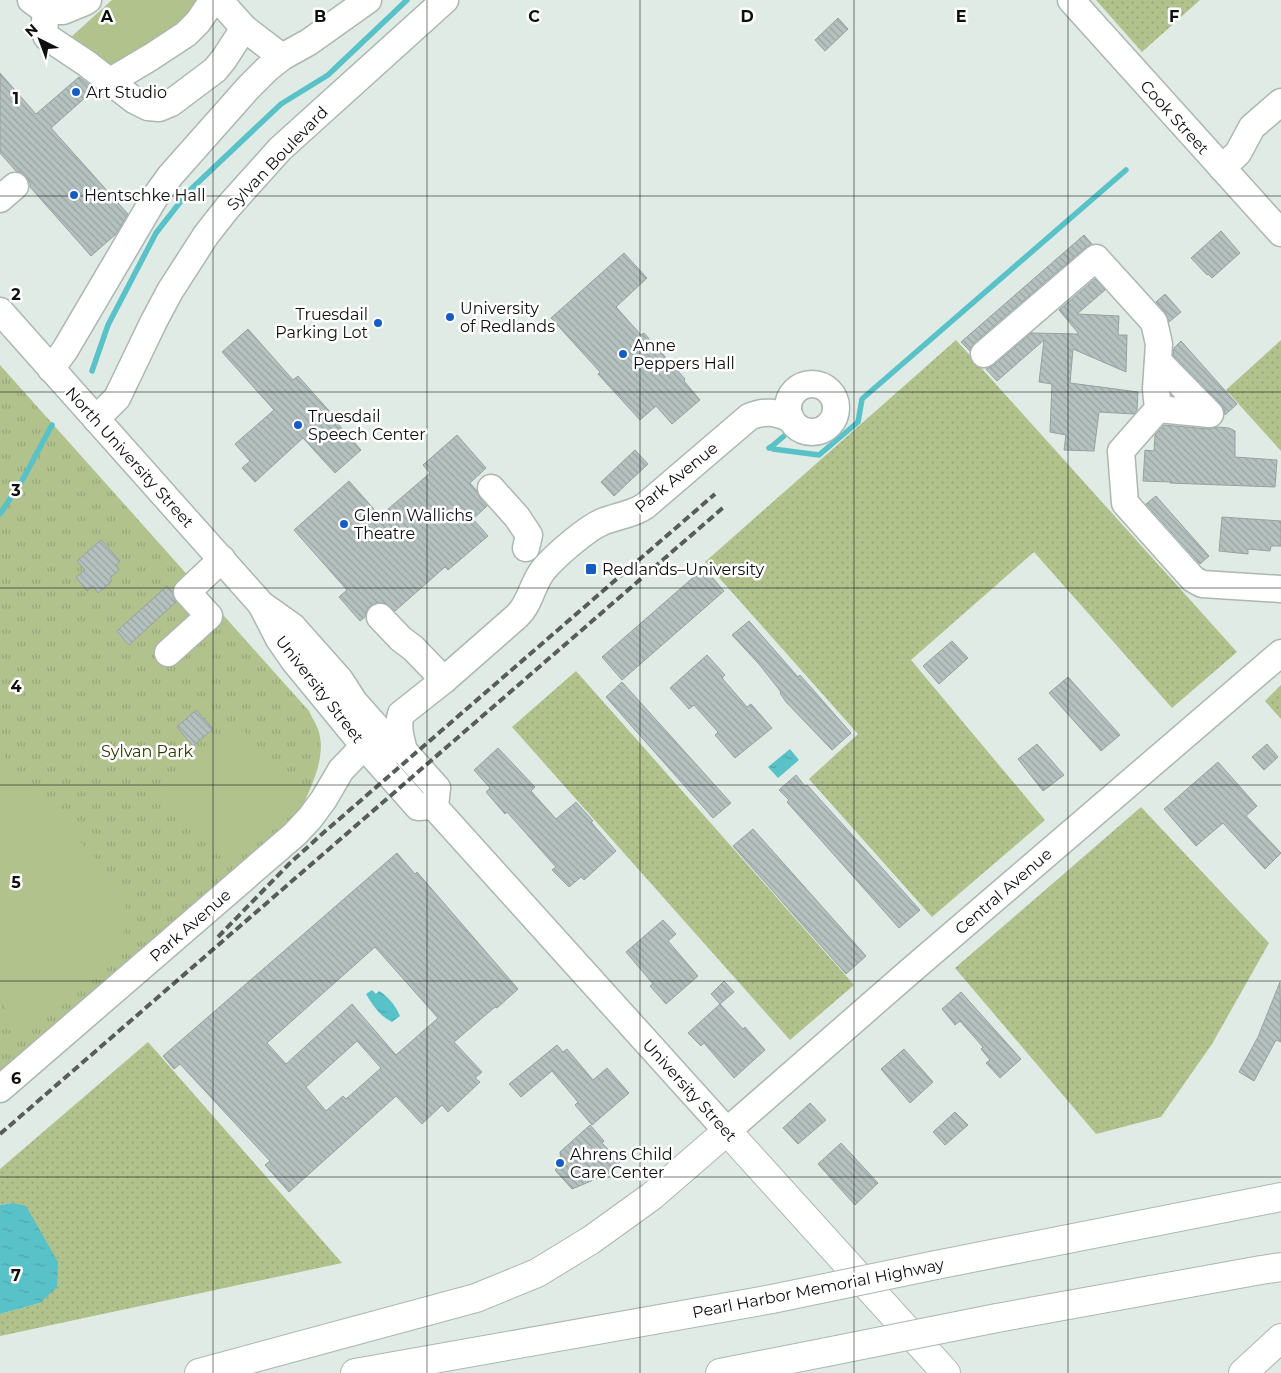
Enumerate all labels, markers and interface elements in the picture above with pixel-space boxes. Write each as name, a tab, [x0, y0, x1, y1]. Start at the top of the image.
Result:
text: A	[100, 7, 114, 26]
text: B	[314, 7, 326, 26]
text: C	[528, 7, 540, 26]
text: D	[740, 7, 754, 26]
text: E	[956, 7, 966, 26]
text: F	[1169, 7, 1179, 26]
north arrow	[15, 15, 65, 65]
text: N	[21, 20, 42, 41]
street label: Cook Street	[1136, 76, 1213, 159]
place label: Art Studio	[86, 83, 167, 102]
marker: Art Studio	[70, 86, 82, 98]
text: 1	[13, 89, 19, 108]
street label: Sylvan Boulevard	[223, 102, 332, 214]
place label: Hentschke Hall	[84, 186, 206, 205]
marker: Hentschke Hall	[68, 189, 80, 201]
text: 2	[11, 285, 21, 304]
place label: University of Redlands	[460, 299, 555, 336]
place label: Truesdail Parking Lot	[275, 305, 368, 342]
marker: University of Redlands	[444, 311, 456, 323]
marker: Truesdail Parking Lot	[372, 317, 384, 329]
place label: Anne Peppers Hall	[633, 336, 735, 373]
marker: Anne Peppers Hall	[617, 348, 629, 360]
street label: North University Street	[61, 383, 198, 532]
place label: Truesdail Speech Center	[308, 407, 426, 444]
marker: Truesdail Speech Center	[292, 419, 304, 431]
street label: Park Avenue	[631, 438, 722, 517]
text: 3	[10, 481, 21, 500]
place label: Glenn Wallichs Theatre	[354, 506, 473, 543]
marker: Glenn Wallichs Theatre	[338, 518, 350, 530]
place label: Redlands–University	[602, 560, 764, 579]
marker: Redlands–University	[584, 562, 598, 576]
street label: University Street	[272, 632, 368, 747]
text: 4	[10, 677, 22, 696]
park label: Sylvan Park	[101, 742, 194, 761]
street label: Central Avenue	[951, 844, 1056, 939]
text: 5	[11, 873, 21, 892]
street label: Park Avenue	[146, 885, 235, 966]
street label: University Street	[639, 1035, 741, 1146]
text: 6	[11, 1069, 21, 1088]
place label: Ahrens Child Care Center	[570, 1145, 673, 1182]
marker: Ahrens Child Care Center	[554, 1157, 566, 1169]
street label: Pearl Harbor Memorial Highway	[691, 1255, 946, 1322]
text: 7	[11, 1266, 21, 1285]

